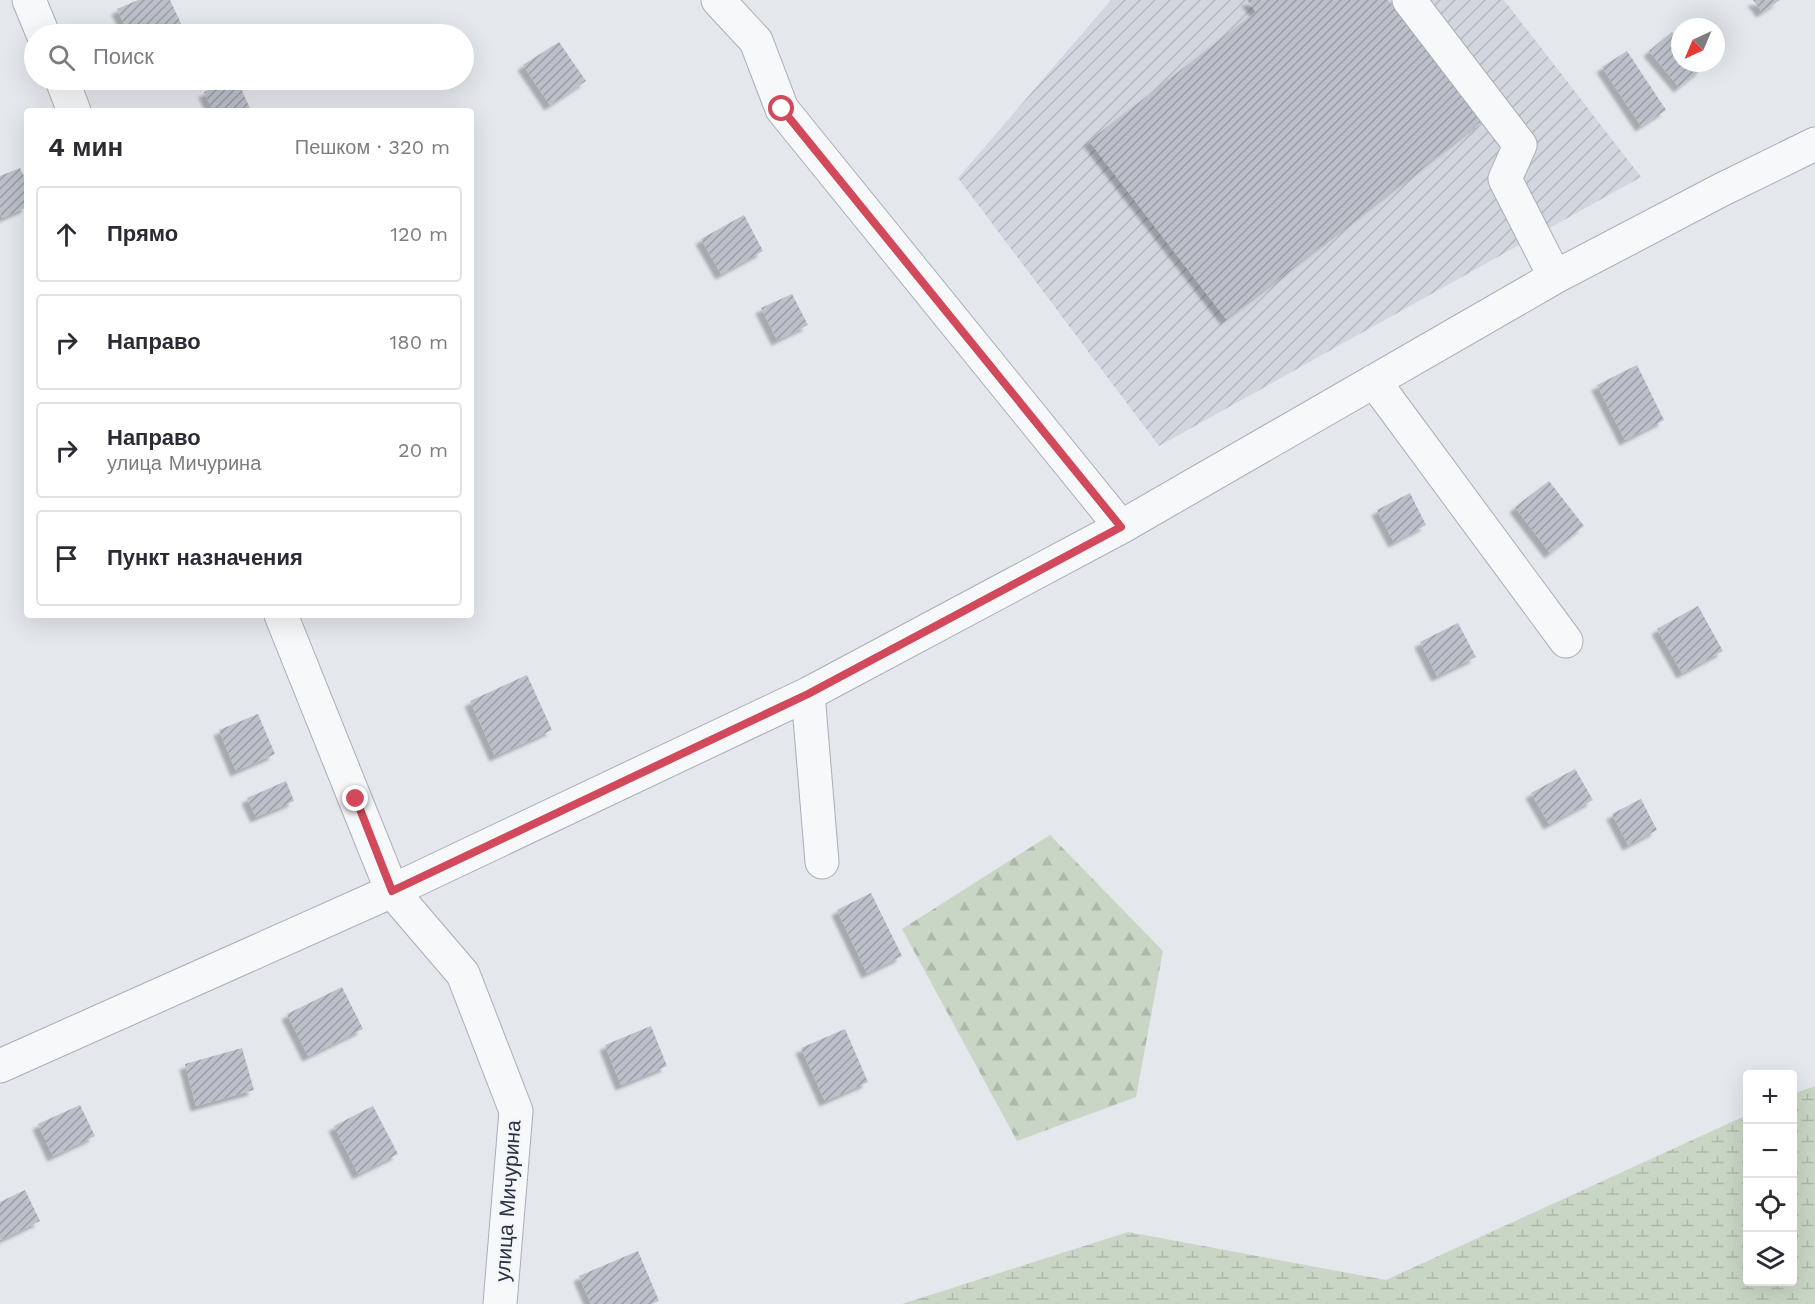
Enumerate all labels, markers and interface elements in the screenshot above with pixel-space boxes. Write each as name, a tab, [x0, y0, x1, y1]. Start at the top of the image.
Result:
north arrow	[1671, 18, 1725, 72]
search box	[24, 24, 474, 90]
icon: search	[45, 41, 78, 74]
text: Поиск	[93, 44, 154, 69]
route start	[768, 95, 794, 121]
text: 4 мин	[48, 132, 123, 162]
text: Пешком · 320 m	[295, 135, 450, 159]
icon: ahead	[50, 218, 83, 251]
text: Прямо	[107, 221, 178, 246]
text: 120 m	[390, 222, 448, 246]
icon: right	[50, 326, 83, 359]
text: Направо	[107, 329, 201, 354]
text: 180 m	[390, 330, 448, 354]
text: Направо	[107, 425, 201, 450]
icon: right	[50, 434, 83, 467]
text: 20 m	[398, 438, 448, 462]
text: улица Мичурина	[107, 451, 261, 475]
icon: arrive	[50, 542, 83, 575]
text: Пункт назначения	[107, 545, 303, 570]
route end	[342, 785, 368, 811]
map controls	[1743, 1070, 1797, 1286]
button: +	[1743, 1070, 1797, 1124]
street label: улица Мичурина	[489, 1119, 526, 1283]
button: −	[1743, 1124, 1797, 1178]
button: locate	[1743, 1178, 1797, 1232]
button: layers	[1743, 1232, 1797, 1286]

